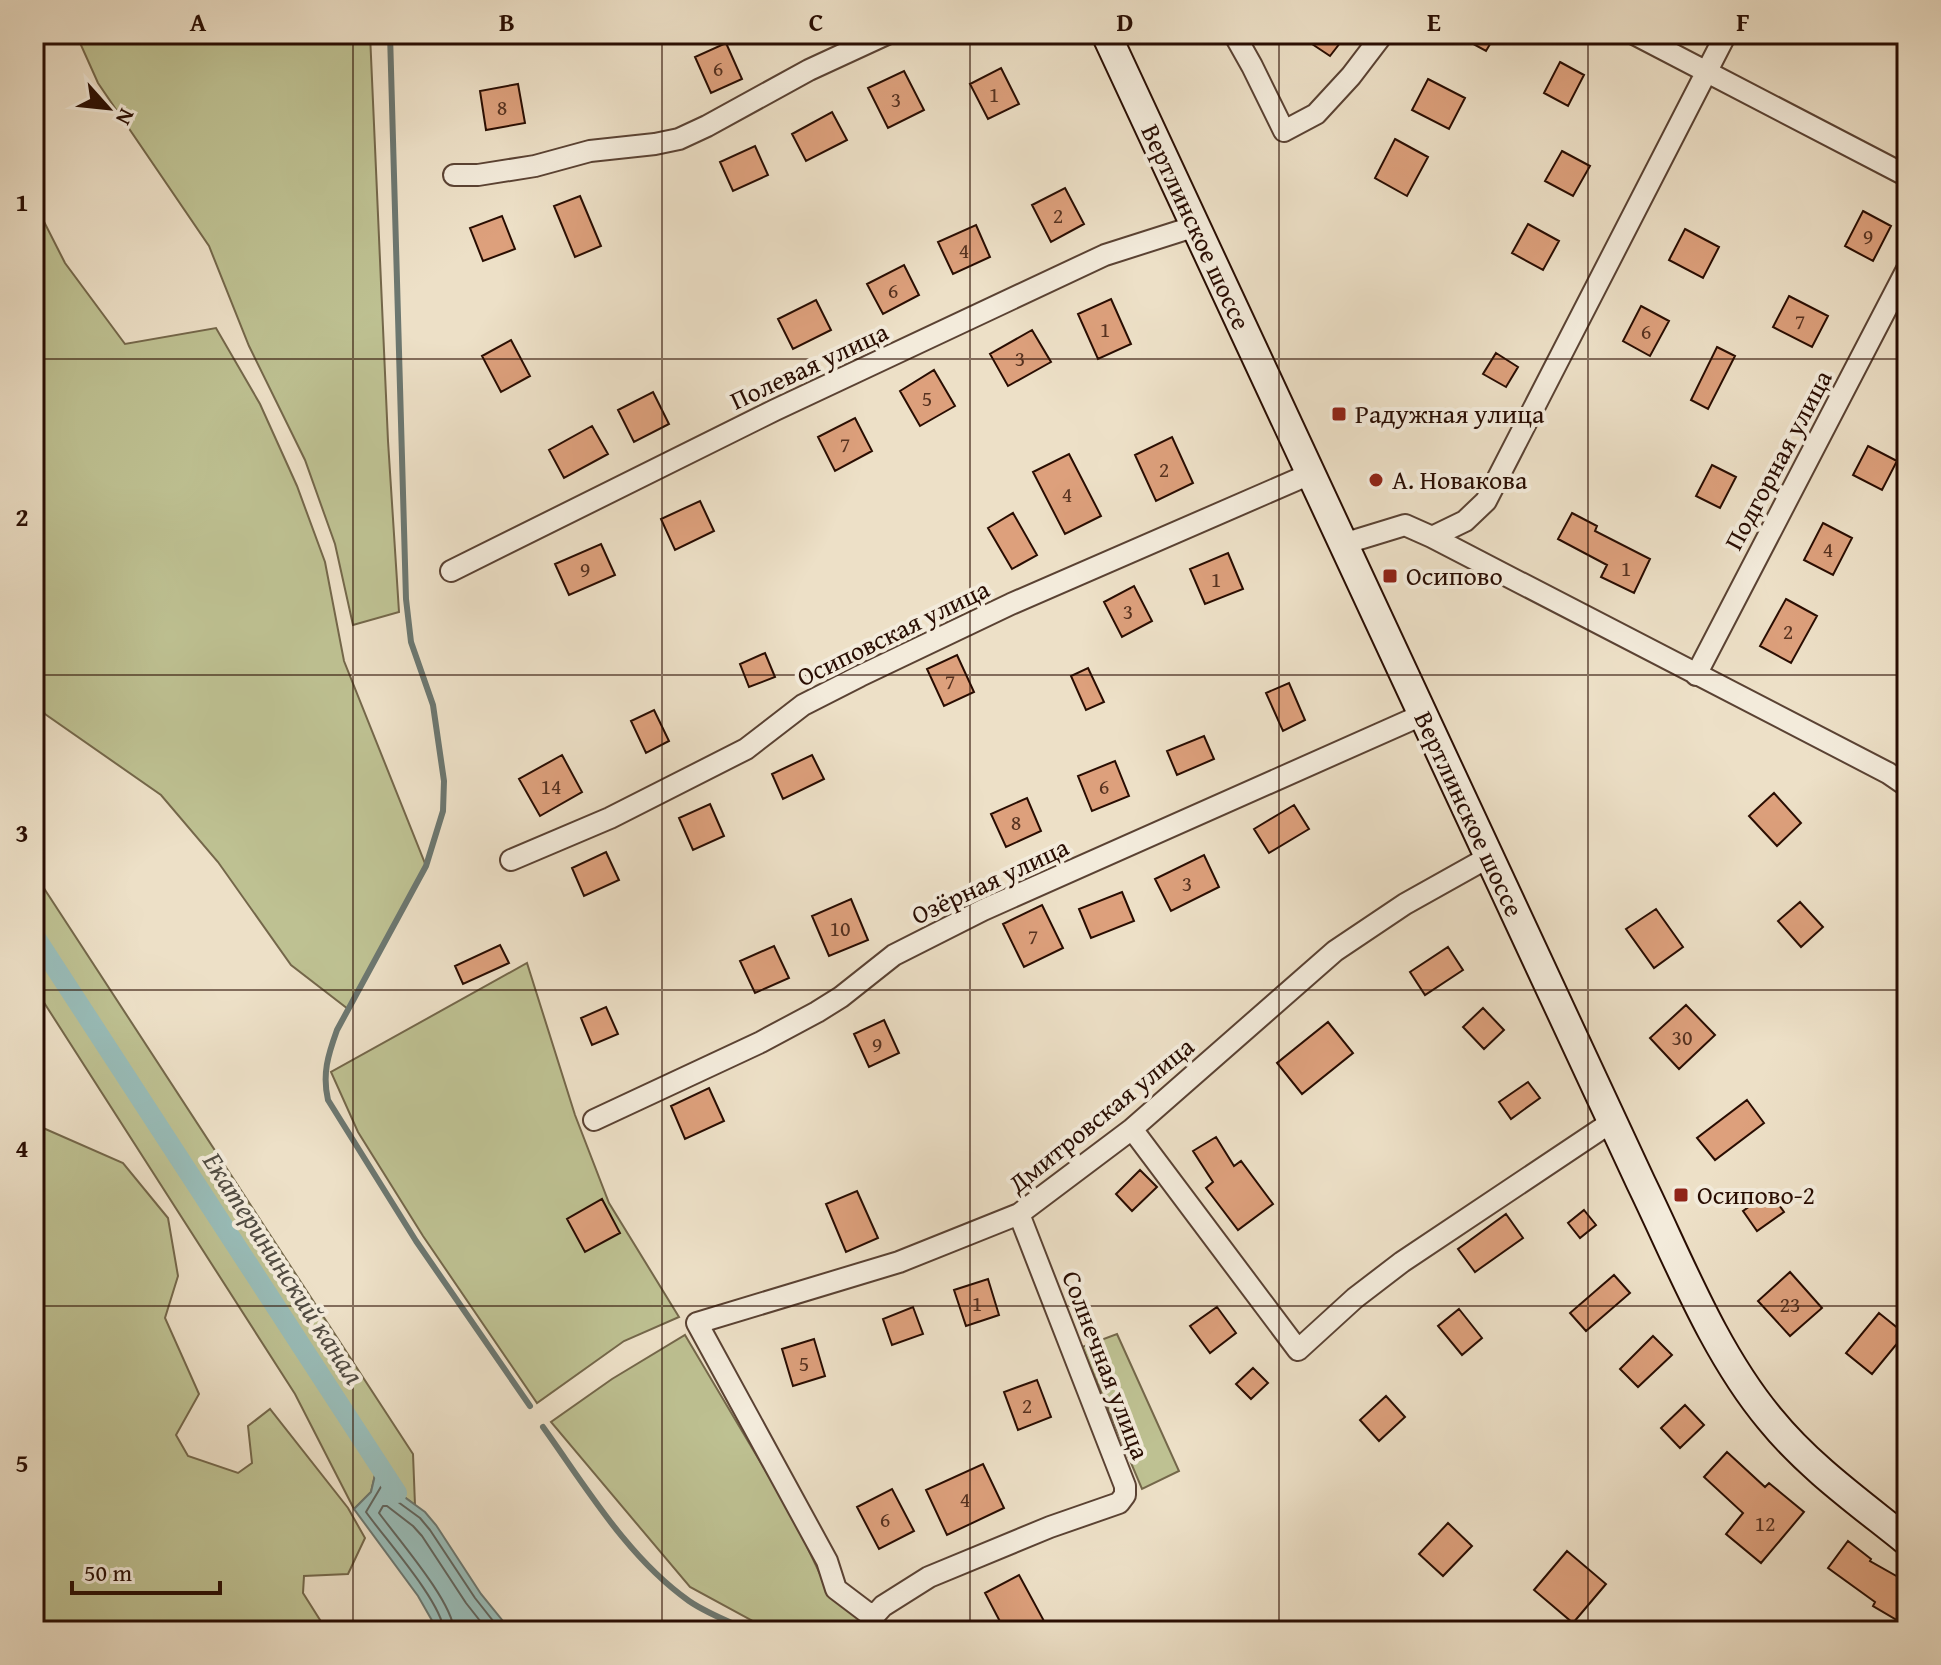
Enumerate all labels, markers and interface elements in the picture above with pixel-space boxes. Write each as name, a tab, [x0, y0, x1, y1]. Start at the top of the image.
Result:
text: A	[190, 2, 207, 41]
text: B	[499, 2, 515, 41]
text: C	[809, 2, 823, 41]
text: D	[1117, 2, 1133, 41]
text: E	[1427, 2, 1441, 41]
text: F	[1736, 2, 1750, 41]
house number: 6	[713, 52, 723, 84]
north arrow	[68, 68, 148, 148]
house number: 1	[989, 78, 999, 110]
house number: 3	[891, 83, 901, 115]
house number: 8	[497, 91, 507, 123]
text: N	[108, 103, 143, 131]
street label: Вертлинское шоссе	[1132, 118, 1261, 336]
text: 1	[15, 182, 29, 221]
house number: 2	[1053, 199, 1063, 231]
house number: 9	[1863, 220, 1873, 252]
house number: 4	[959, 234, 969, 266]
house number: 6	[888, 274, 898, 306]
house number: 7	[1795, 305, 1805, 337]
street label: Полевая улица	[723, 312, 895, 419]
house number: 1	[1100, 313, 1110, 345]
house number: 6	[1641, 315, 1651, 347]
house number: 3	[1015, 342, 1025, 374]
street label: Подгорная улица	[1714, 362, 1842, 557]
house number: 5	[922, 382, 932, 414]
place label: Радужная улица	[1355, 394, 1545, 433]
marker: Радужная улица	[1330, 405, 1348, 423]
house number: 7	[840, 428, 850, 460]
house number: 2	[1159, 453, 1169, 485]
place label: А. Новакова	[1392, 460, 1528, 499]
marker: А. Новакова	[1367, 471, 1385, 489]
house number: 4	[1062, 478, 1072, 510]
text: 2	[15, 497, 29, 536]
house number: 4	[1823, 533, 1833, 565]
house number: 1	[1621, 552, 1631, 584]
house number: 9	[580, 553, 590, 585]
place label: Осипово	[1406, 556, 1503, 595]
house number: 1	[1211, 563, 1221, 595]
marker: Осипово	[1381, 567, 1399, 585]
street label: Осиповская улица	[790, 569, 996, 696]
house number: 3	[1123, 595, 1133, 627]
house number: 2	[1783, 615, 1793, 647]
house number: 7	[945, 665, 955, 697]
street label: Вертлинское шоссе	[1405, 705, 1534, 923]
house number: 14	[540, 770, 562, 802]
house number: 6	[1099, 770, 1109, 802]
house number: 8	[1011, 806, 1021, 838]
text: 3	[15, 813, 29, 852]
street label: Озёрная улица	[905, 827, 1076, 934]
house number: 3	[1182, 867, 1192, 899]
house number: 10	[829, 912, 851, 944]
house number: 7	[1028, 920, 1038, 952]
house number: 30	[1671, 1021, 1693, 1053]
street label: Дмитровская улица	[998, 1027, 1203, 1203]
house number: 9	[872, 1028, 882, 1060]
text: 4	[15, 1128, 29, 1167]
water label: Екатерининский канал	[193, 1142, 375, 1393]
place label: Осипово-2	[1697, 1175, 1815, 1214]
marker: Осипово-2	[1672, 1186, 1690, 1204]
street label: Солнечная улица	[1053, 1265, 1161, 1465]
house number: 1	[972, 1287, 982, 1319]
house number: 23	[1779, 1288, 1801, 1320]
house number: 5	[799, 1347, 809, 1379]
house number: 2	[1022, 1389, 1032, 1421]
text: 5	[15, 1443, 29, 1482]
house number: 4	[960, 1483, 970, 1515]
house number: 6	[880, 1503, 890, 1535]
house number: 12	[1754, 1507, 1776, 1539]
scale bar	[72, 1545, 220, 1595]
text: 50 m	[84, 1555, 132, 1590]

